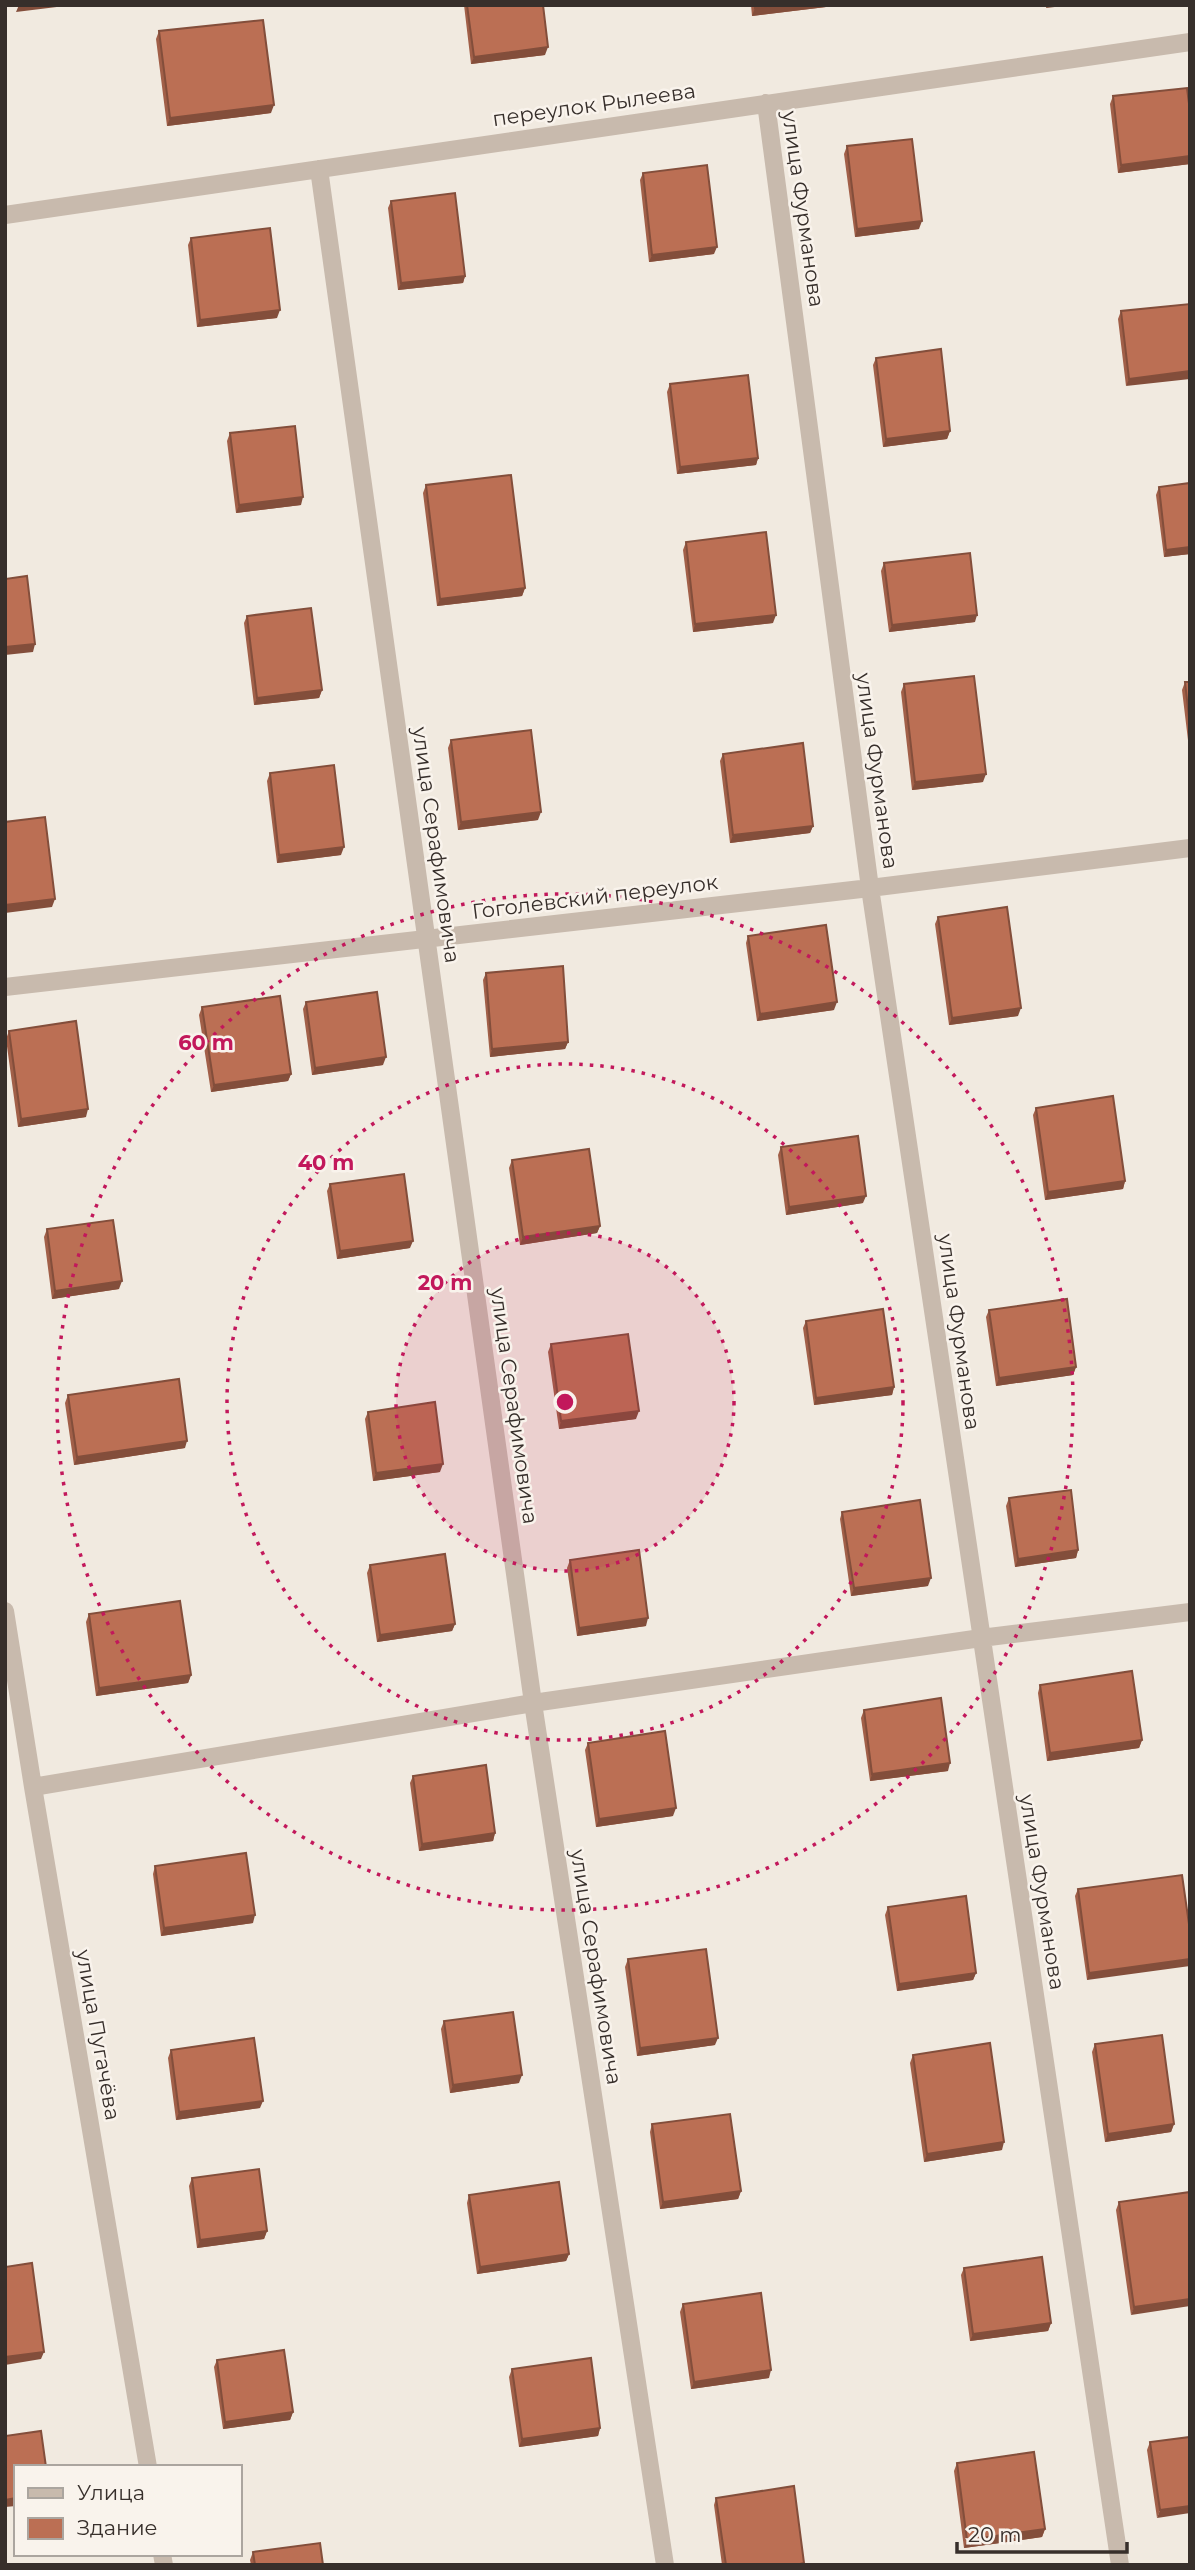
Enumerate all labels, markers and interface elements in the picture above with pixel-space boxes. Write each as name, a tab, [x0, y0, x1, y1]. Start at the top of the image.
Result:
street label: переулок Рылеева	[491, 78, 697, 131]
street label: улица Фурманова	[777, 108, 830, 309]
street label: улица Фурманова	[851, 670, 904, 871]
street label: улица Серафимовича	[407, 724, 465, 965]
street label: Гоголевский переулок	[471, 869, 719, 924]
text: 60 m	[178, 1030, 234, 1055]
text: 40 m	[298, 1150, 354, 1175]
street label: улица Фурманова	[933, 1231, 986, 1432]
text: 20 m	[418, 1270, 472, 1295]
street label: улица Серафимовича	[485, 1285, 543, 1526]
centre of rings	[553, 1390, 577, 1414]
street label: улица Фурманова	[1015, 1791, 1070, 1992]
street label: улица Серафимовича	[565, 1846, 627, 2086]
street label: улица Пугачёва	[71, 1947, 126, 2122]
legend	[14, 2465, 242, 2556]
text: Улица	[77, 2480, 145, 2505]
scale bar	[957, 2510, 1127, 2554]
text: Здание	[77, 2515, 158, 2540]
text: 20 m	[968, 2522, 1022, 2547]

